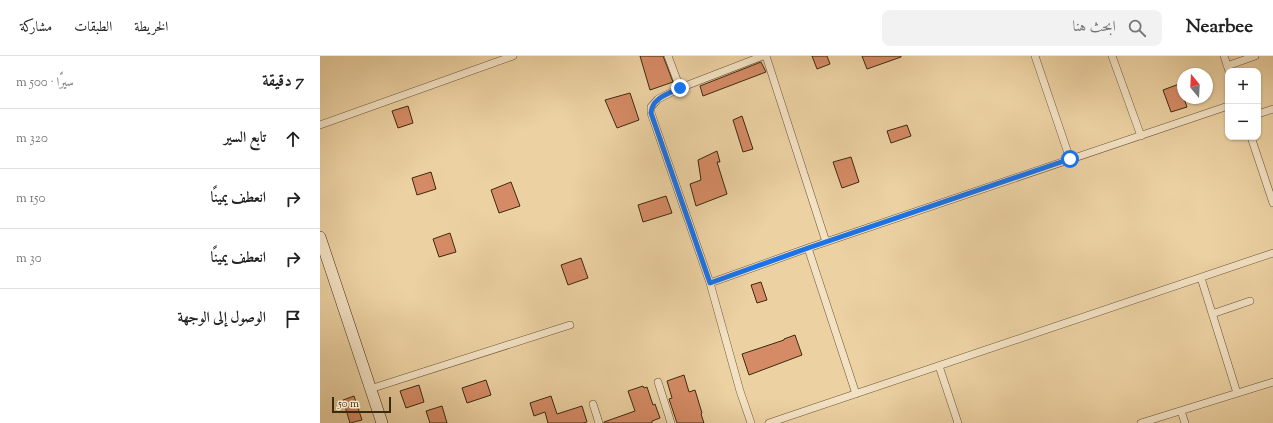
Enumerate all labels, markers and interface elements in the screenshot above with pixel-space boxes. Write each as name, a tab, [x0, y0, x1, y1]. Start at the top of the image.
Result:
search box	[882, 10, 1162, 46]
text: Nearbee	[1186, 14, 1253, 41]
text: ابحث هنا	[1073, 17, 1116, 38]
icon: search	[1126, 17, 1148, 39]
text: مشاركة	[20, 18, 52, 38]
text: الطبقات	[74, 18, 112, 38]
text: الخريطة	[134, 18, 168, 38]
north arrow	[1177, 68, 1213, 104]
map controls	[1225, 68, 1261, 140]
button: +	[1225, 68, 1261, 104]
text: 7 دقيقة	[262, 70, 304, 94]
text: سيرًا · 500 m	[16, 74, 74, 92]
route end	[671, 79, 689, 97]
button: −	[1225, 104, 1261, 140]
text: تابع السير	[224, 128, 266, 149]
icon: ahead	[282, 128, 304, 150]
text: 320 m	[16, 130, 48, 148]
route start	[1061, 150, 1079, 168]
text: انعطف يمينًا	[211, 188, 266, 209]
icon: right	[282, 188, 304, 210]
text: 150 m	[16, 190, 45, 208]
text: انعطف يمينًا	[211, 248, 266, 269]
icon: right	[282, 248, 304, 270]
text: 30 m	[16, 250, 42, 268]
text: الوصول إلى الوجهة	[177, 308, 266, 329]
icon: arrive	[282, 308, 304, 330]
scale bar	[332, 395, 391, 414]
text: 50 m	[338, 396, 359, 412]

